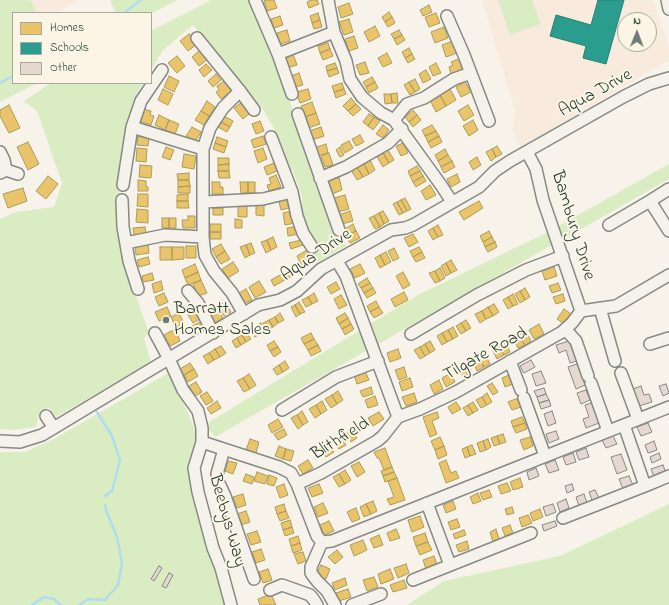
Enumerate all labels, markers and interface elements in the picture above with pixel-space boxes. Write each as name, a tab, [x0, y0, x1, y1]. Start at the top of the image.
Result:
legend	[12, 12, 152, 84]
north arrow	[617, 12, 657, 52]
text: N	[633, 13, 641, 29]
text: Homes	[50, 19, 84, 37]
text: Schools	[50, 39, 89, 57]
text: Other	[50, 59, 77, 77]
street label: Aqua Drive	[556, 65, 636, 123]
street label: Bambury Drive	[545, 169, 599, 283]
street label: Aqua Drive	[278, 225, 356, 287]
place label: Barratt Homes Sales	[174, 299, 271, 342]
marker: Barratt Homes Sales	[161, 315, 171, 325]
street label: Tilgate Road	[440, 323, 532, 387]
street label: Blithfield	[308, 414, 374, 466]
street label: Beebys Way	[203, 472, 249, 570]

